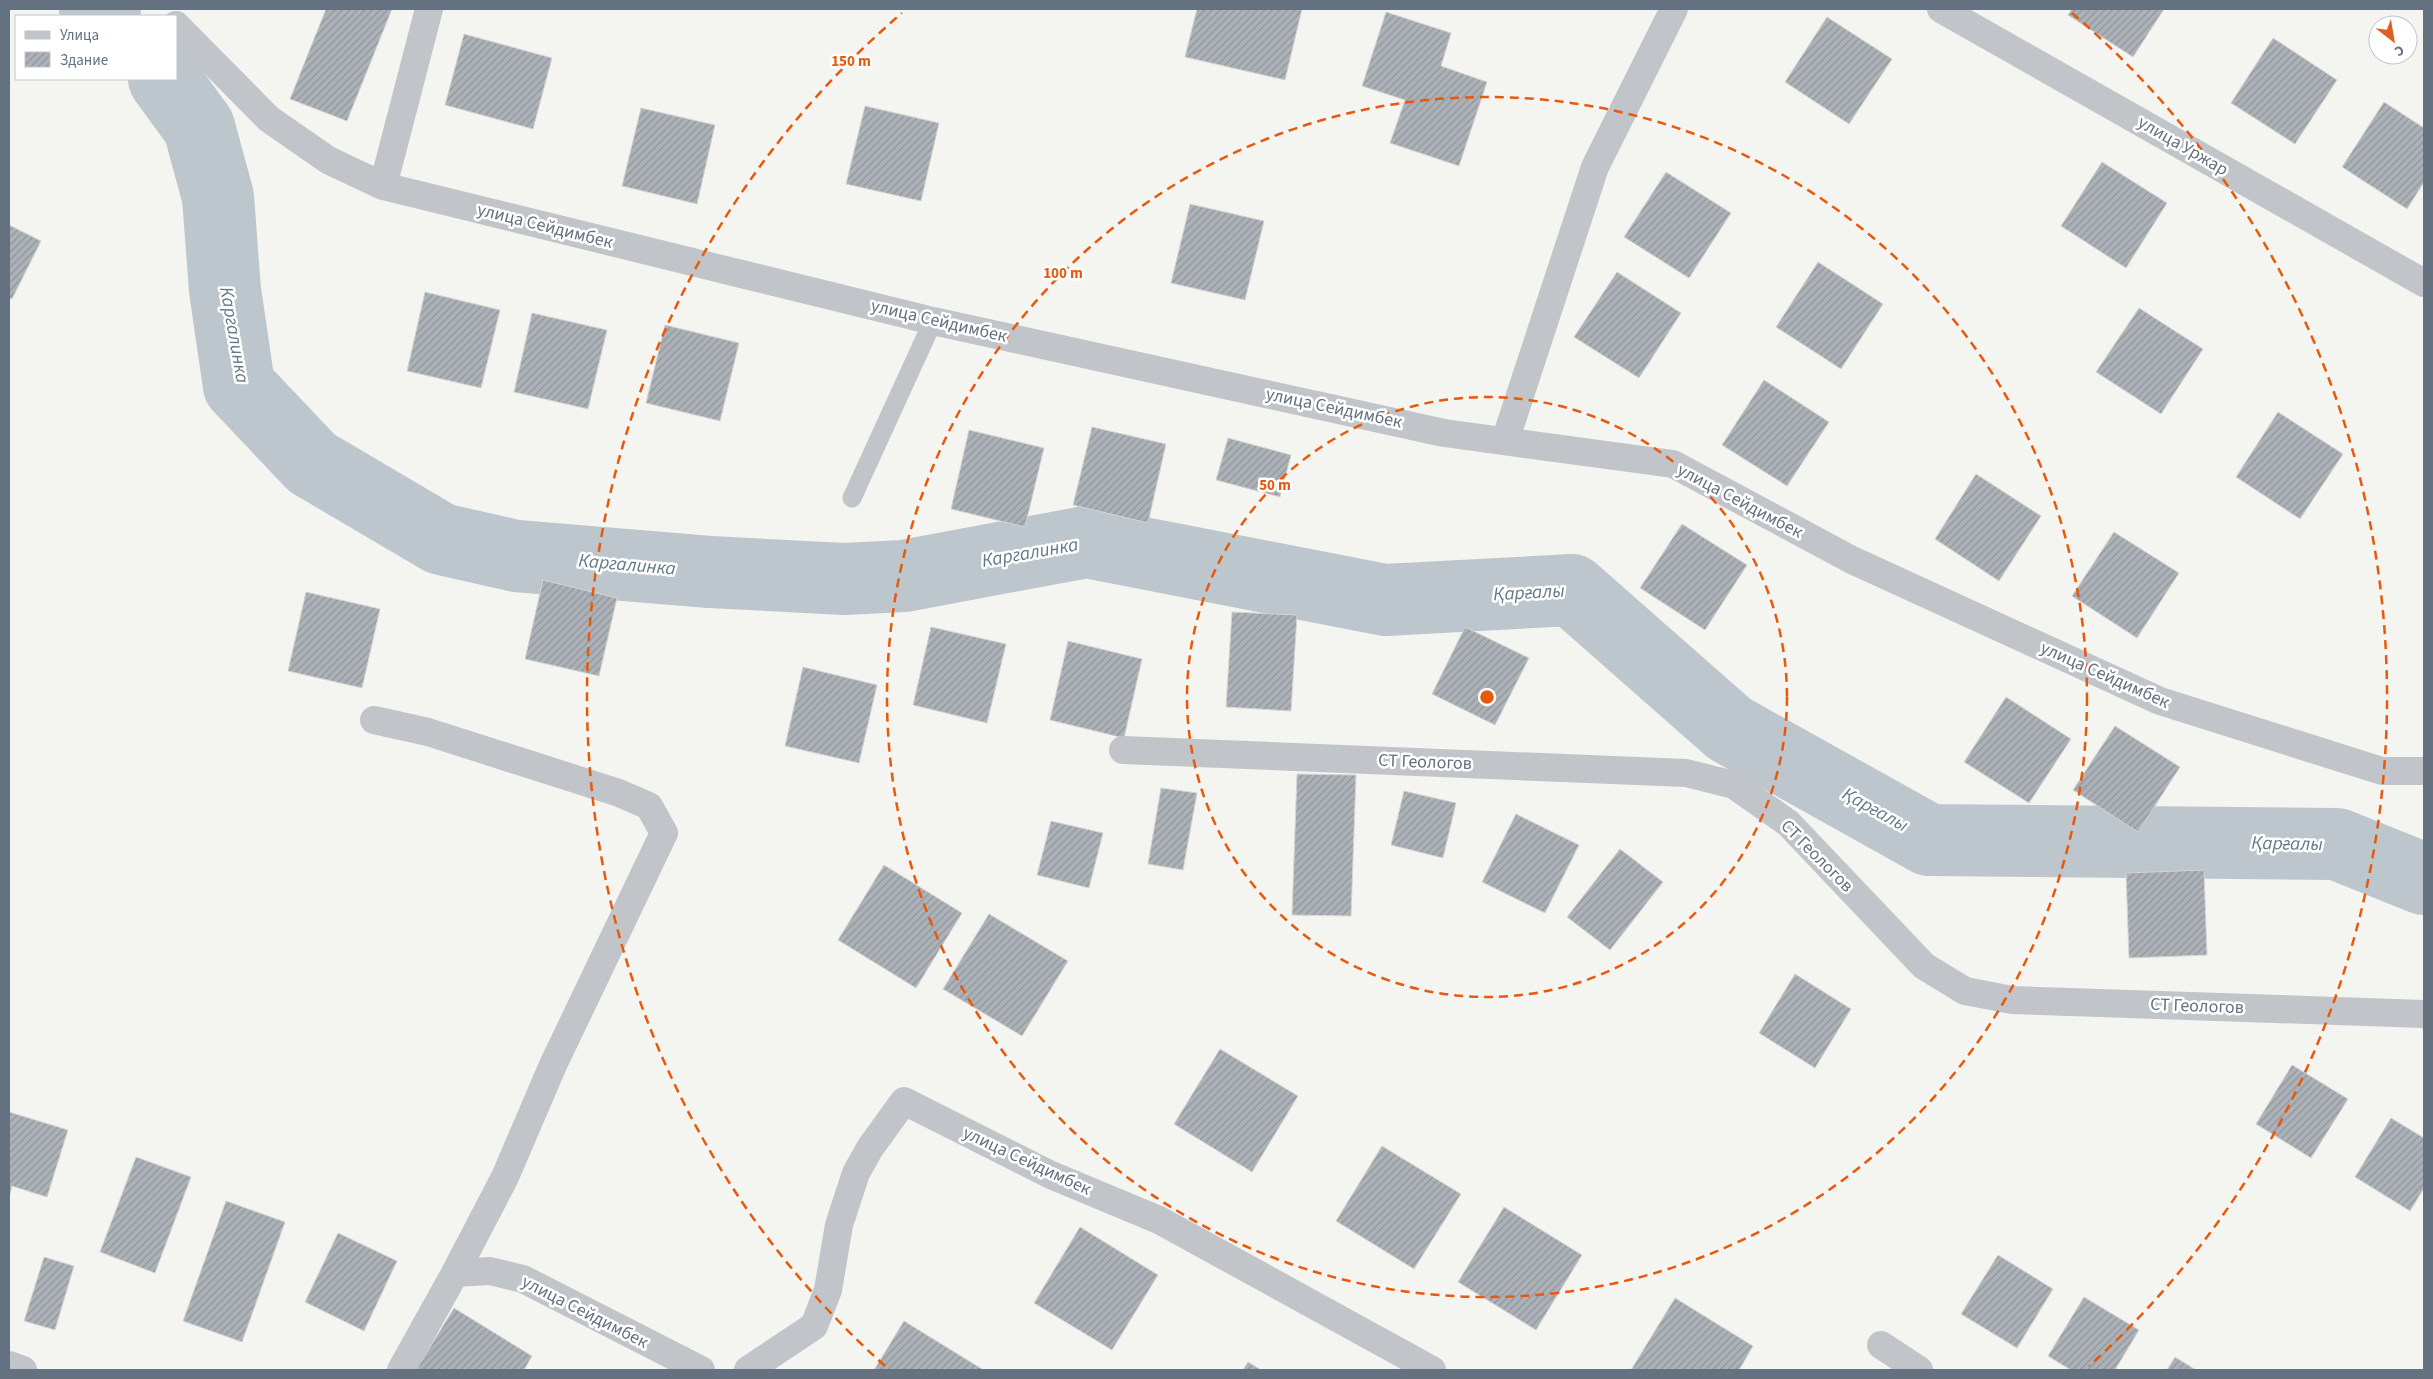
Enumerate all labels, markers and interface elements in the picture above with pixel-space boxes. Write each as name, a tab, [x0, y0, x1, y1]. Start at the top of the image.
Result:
legend	[15, 15, 178, 80]
north arrow	[2368, 15, 2418, 65]
text: Улица	[60, 25, 99, 46]
text: С	[2391, 40, 2408, 61]
text: Здание	[60, 50, 108, 71]
text: 150 m	[831, 51, 871, 72]
street label: улица Уржар	[2133, 110, 2233, 182]
street label: улица Сейдимбек	[475, 197, 616, 255]
text: 100 m	[1043, 263, 1083, 284]
water label: Каргалинка	[212, 285, 256, 385]
street label: улица Сейдимбек	[868, 293, 1010, 349]
street label: улица Сейдимбек	[1263, 381, 1405, 435]
street label: улица Сейдимбек	[1673, 457, 1807, 545]
text: 50 m	[1259, 475, 1291, 496]
water label: Каргалинка	[980, 531, 1080, 575]
water label: Каргалинка	[577, 547, 677, 583]
water label: Қарғалы	[1493, 578, 1565, 608]
street label: улица Сейдимбек	[2036, 635, 2174, 715]
centre of rings	[1478, 688, 1496, 706]
street label: СТ Геологов	[1378, 748, 1472, 776]
water label: Қарғалы	[1837, 781, 1913, 839]
street label: СТ Геологов	[1775, 814, 1859, 898]
water label: Қарғалы	[2251, 830, 2323, 858]
street label: СТ Геологов	[2150, 992, 2244, 1020]
street label: улица Сейдимбек	[959, 1120, 1095, 1202]
street label: улица Сейдимбек	[517, 1269, 653, 1355]

